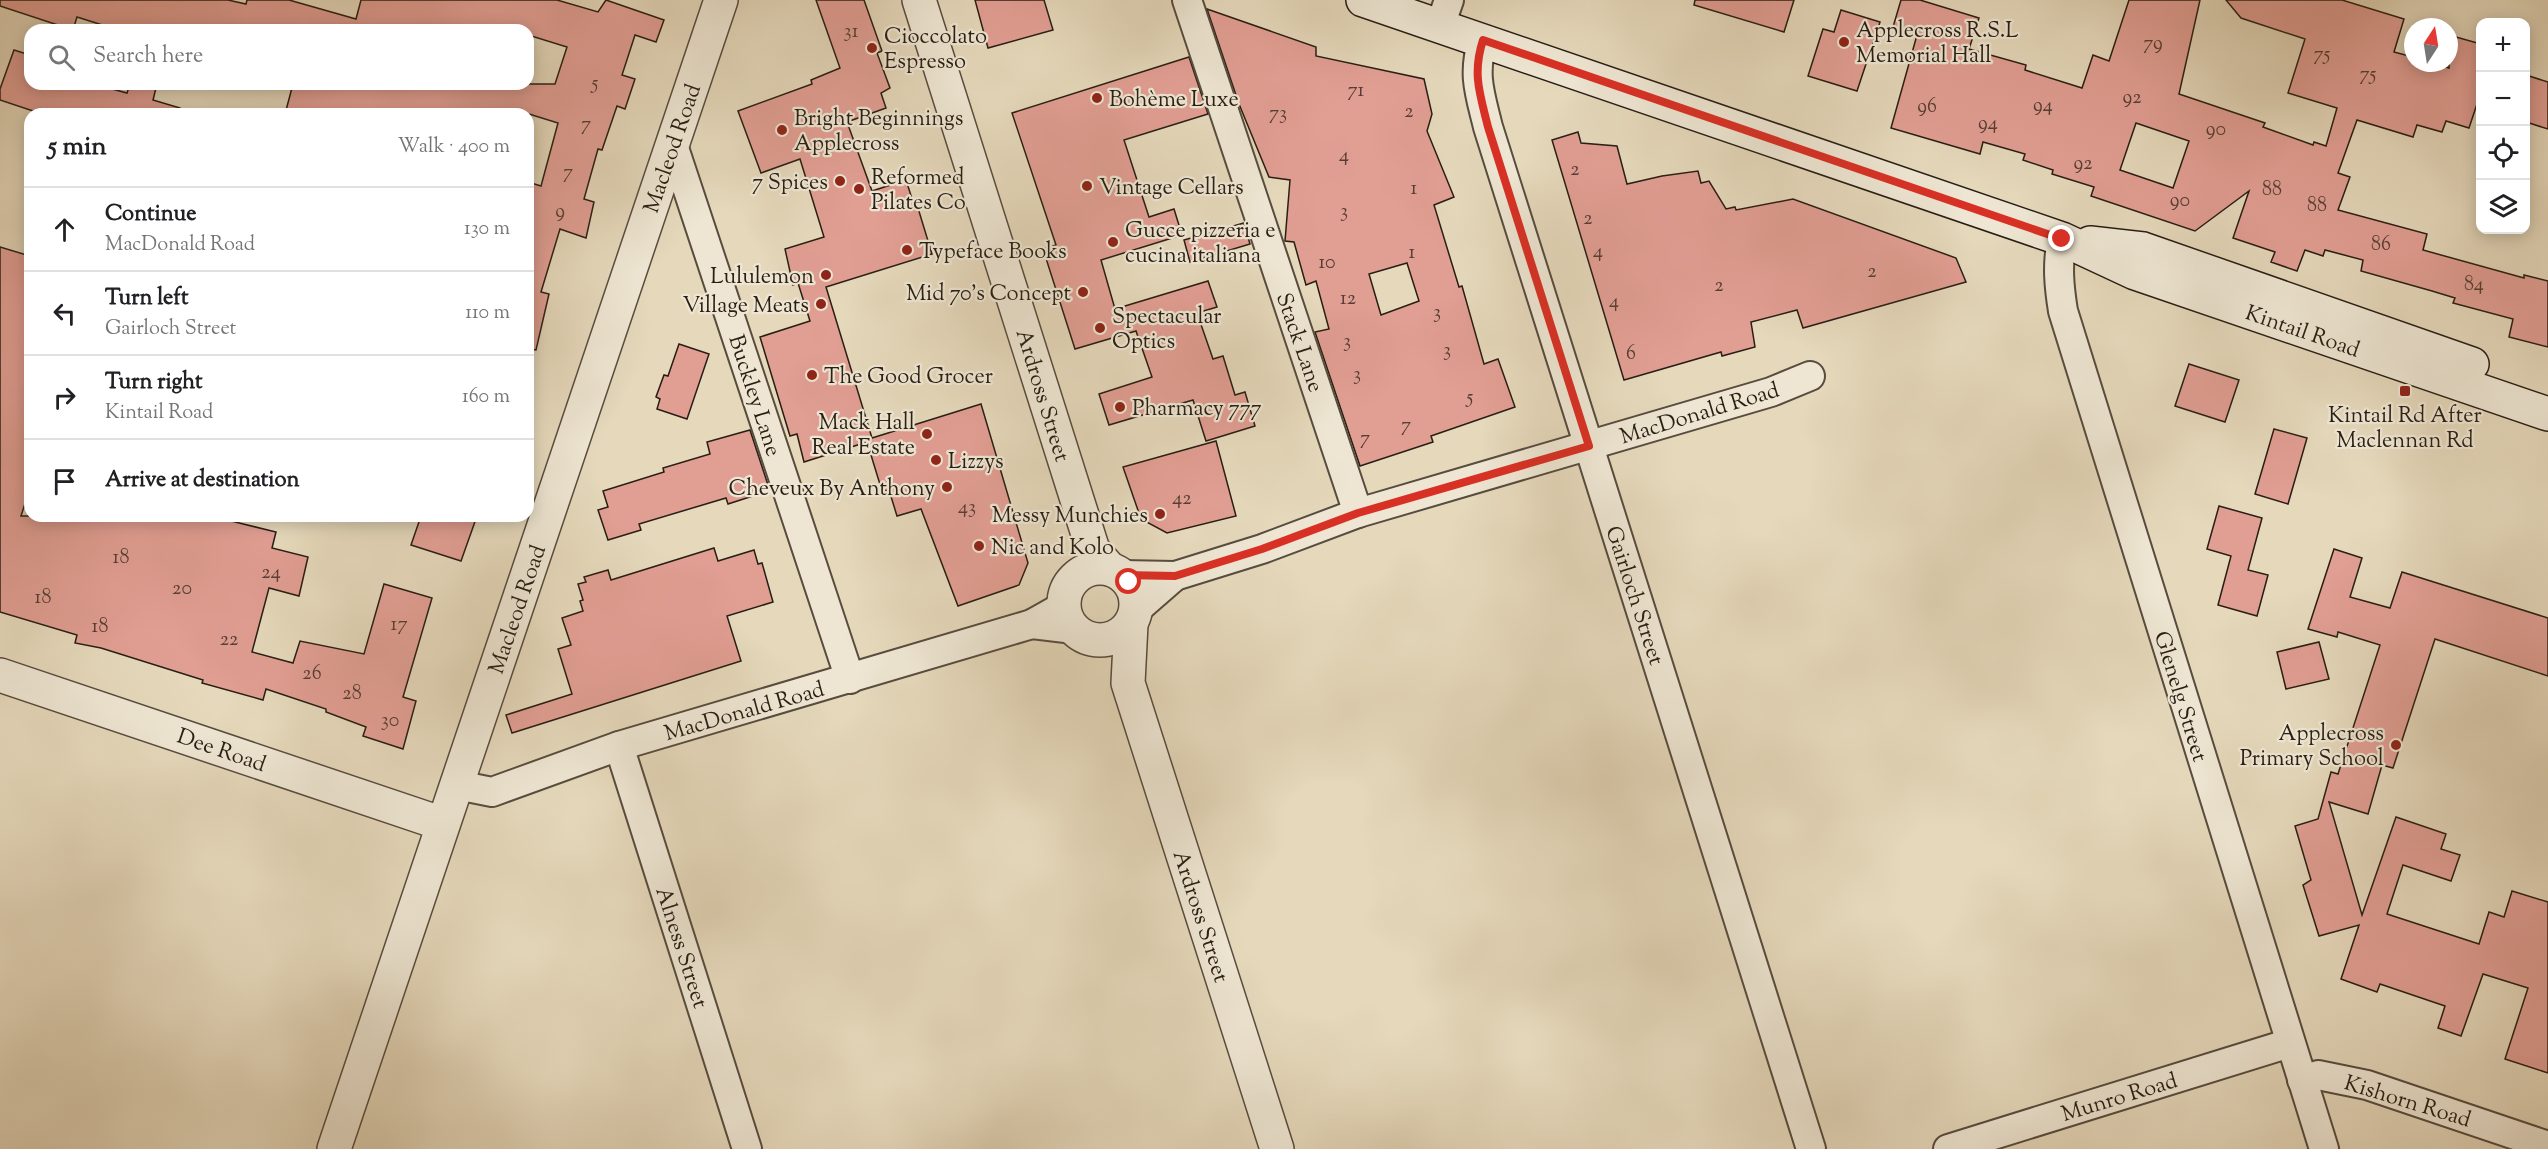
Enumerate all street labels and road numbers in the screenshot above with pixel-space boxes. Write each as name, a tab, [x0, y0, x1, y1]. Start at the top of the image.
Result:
street label: Macleod Road	[637, 80, 711, 218]
street label: Stack Lane	[1266, 289, 1330, 397]
street label: Kintail Road	[2240, 298, 2364, 367]
street label: Ardross Street	[1006, 326, 1077, 466]
street label: Buckley Lane	[718, 331, 788, 461]
street label: MacDonald Road	[1616, 375, 1783, 454]
street label: Gairloch Street	[1596, 522, 1671, 670]
street label: Macleod Road	[482, 541, 556, 679]
street label: Glenelg Street	[2144, 628, 2214, 767]
street label: MacDonald Road	[661, 675, 829, 751]
street label: Dee Road	[172, 722, 270, 782]
street label: Ardross Street	[1163, 847, 1236, 987]
street label: Alness Street	[645, 883, 715, 1013]
street label: Munro Road	[2058, 1066, 2182, 1132]
street label: Kishorn Road	[2340, 1068, 2474, 1137]

